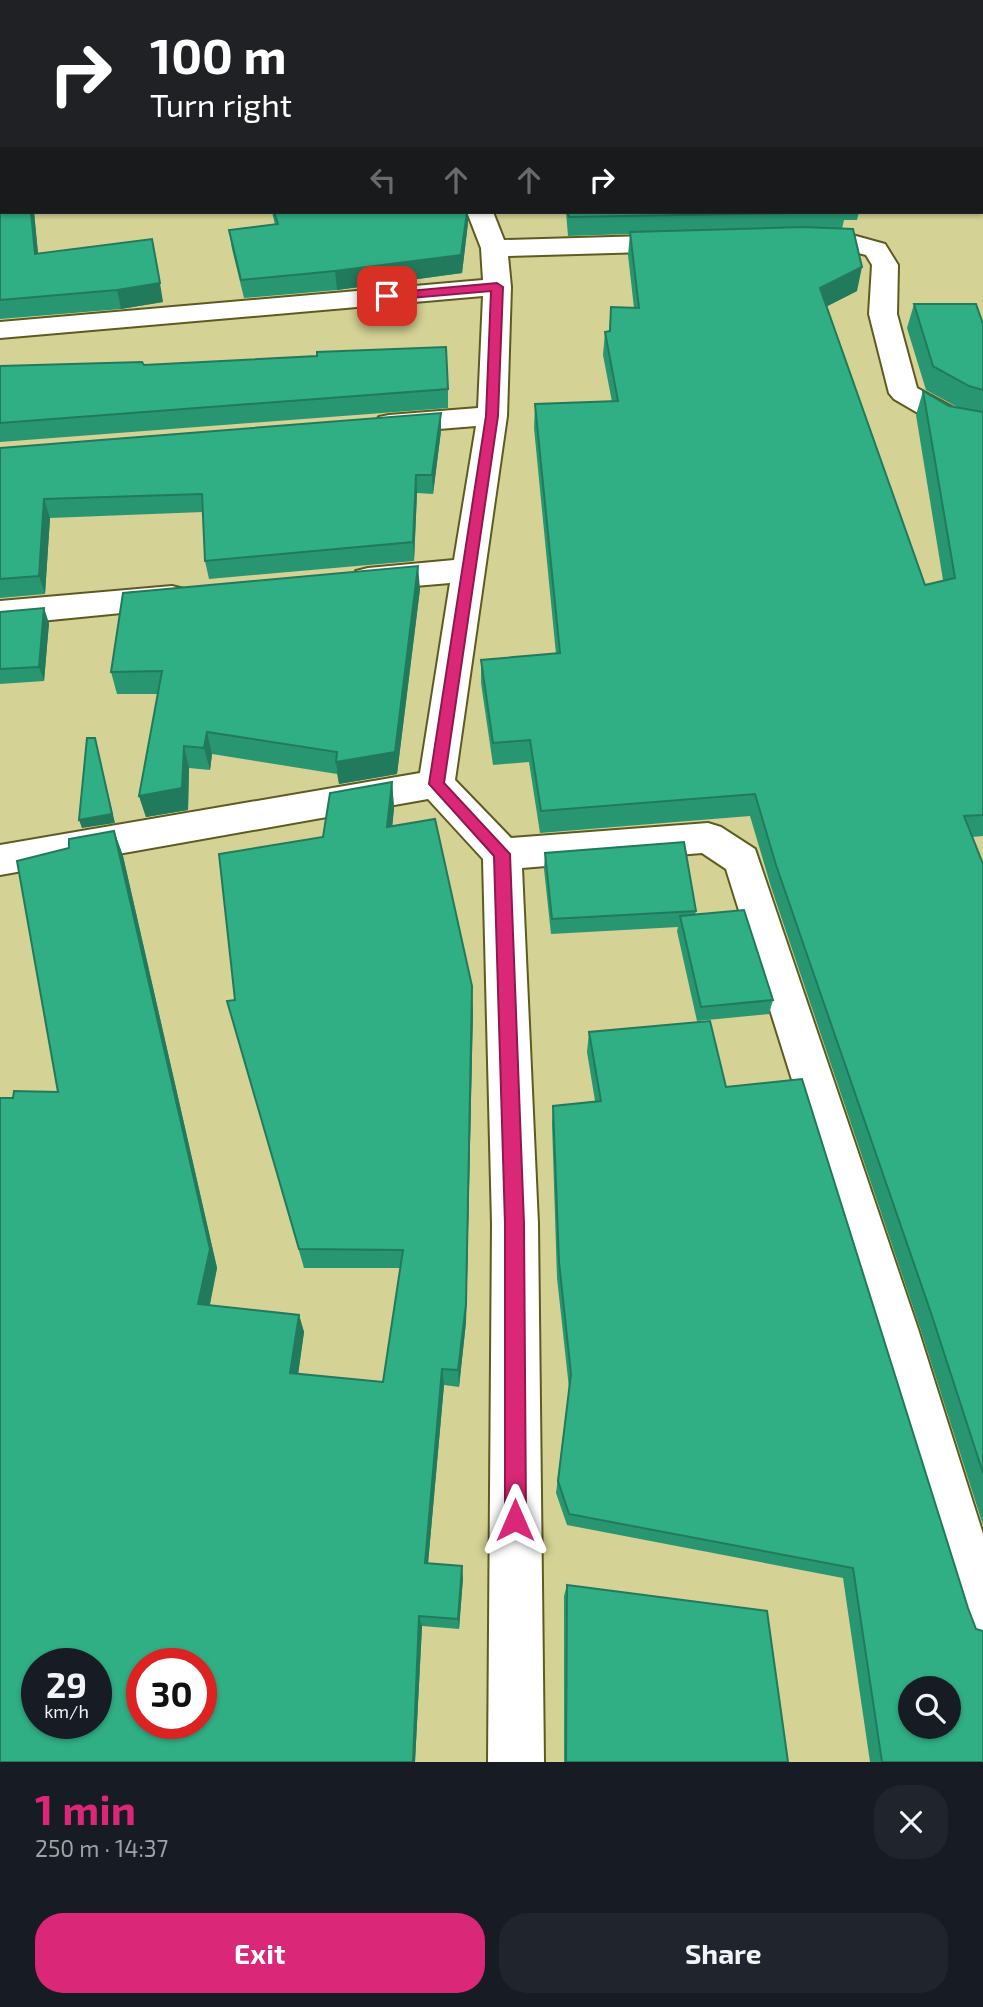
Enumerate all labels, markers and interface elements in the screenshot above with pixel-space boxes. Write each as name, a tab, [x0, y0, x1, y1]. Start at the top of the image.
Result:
text: 100 m	[150, 25, 287, 84]
icon: right	[35, 28, 126, 119]
text: Turn right	[150, 85, 292, 123]
icon: left	[364, 161, 402, 199]
icon: ahead	[437, 161, 475, 199]
icon: ahead	[510, 161, 548, 199]
icon: right	[583, 161, 621, 199]
pin	[357, 266, 417, 326]
icon: arrive	[368, 277, 406, 315]
position arrow	[478, 1483, 552, 1557]
speed limit sign: 30	[126, 1648, 217, 1739]
text: 29	[46, 1663, 87, 1705]
map controls	[898, 1676, 961, 1739]
button: search	[898, 1676, 961, 1739]
text: km/h	[44, 1700, 89, 1722]
text: 1 min	[35, 1783, 136, 1833]
button: close	[874, 1785, 948, 1859]
text: 250 m · 14:37	[35, 1834, 168, 1862]
button: Exit	[35, 1913, 485, 1993]
button: Share	[499, 1913, 948, 1993]

